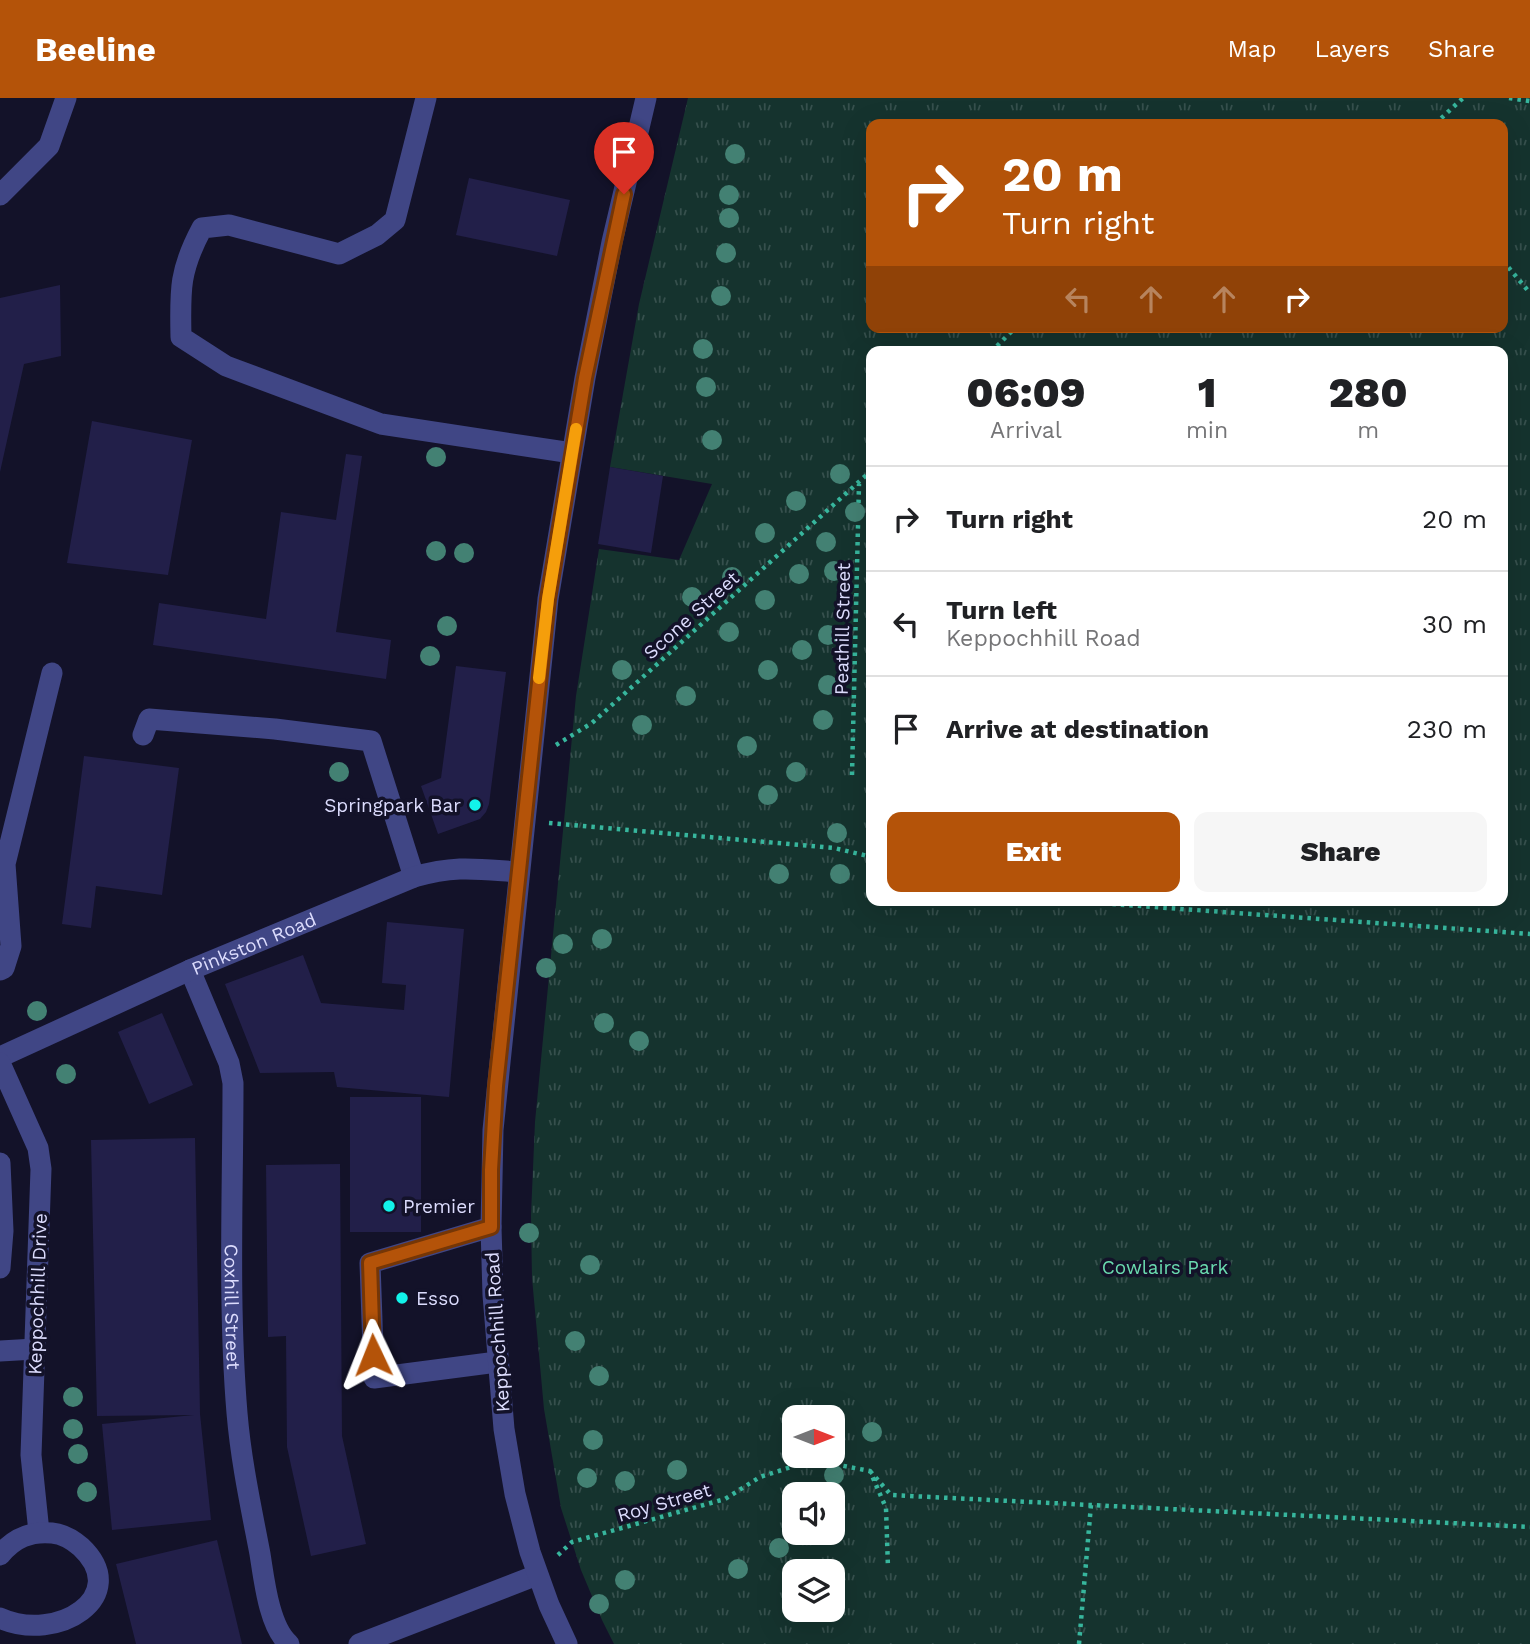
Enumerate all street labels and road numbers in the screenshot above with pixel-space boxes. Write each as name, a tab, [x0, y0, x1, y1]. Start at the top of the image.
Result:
street label: Peathill Street	[830, 563, 855, 695]
street label: Scone Street	[639, 566, 744, 664]
street label: Pinkston Road	[188, 908, 320, 980]
street label: Keppochhill Drive	[23, 1213, 52, 1375]
street label: Coxhill Street	[220, 1244, 245, 1370]
street label: Keppochhill Road	[480, 1251, 515, 1413]
street label: Roy Street	[615, 1478, 714, 1527]

